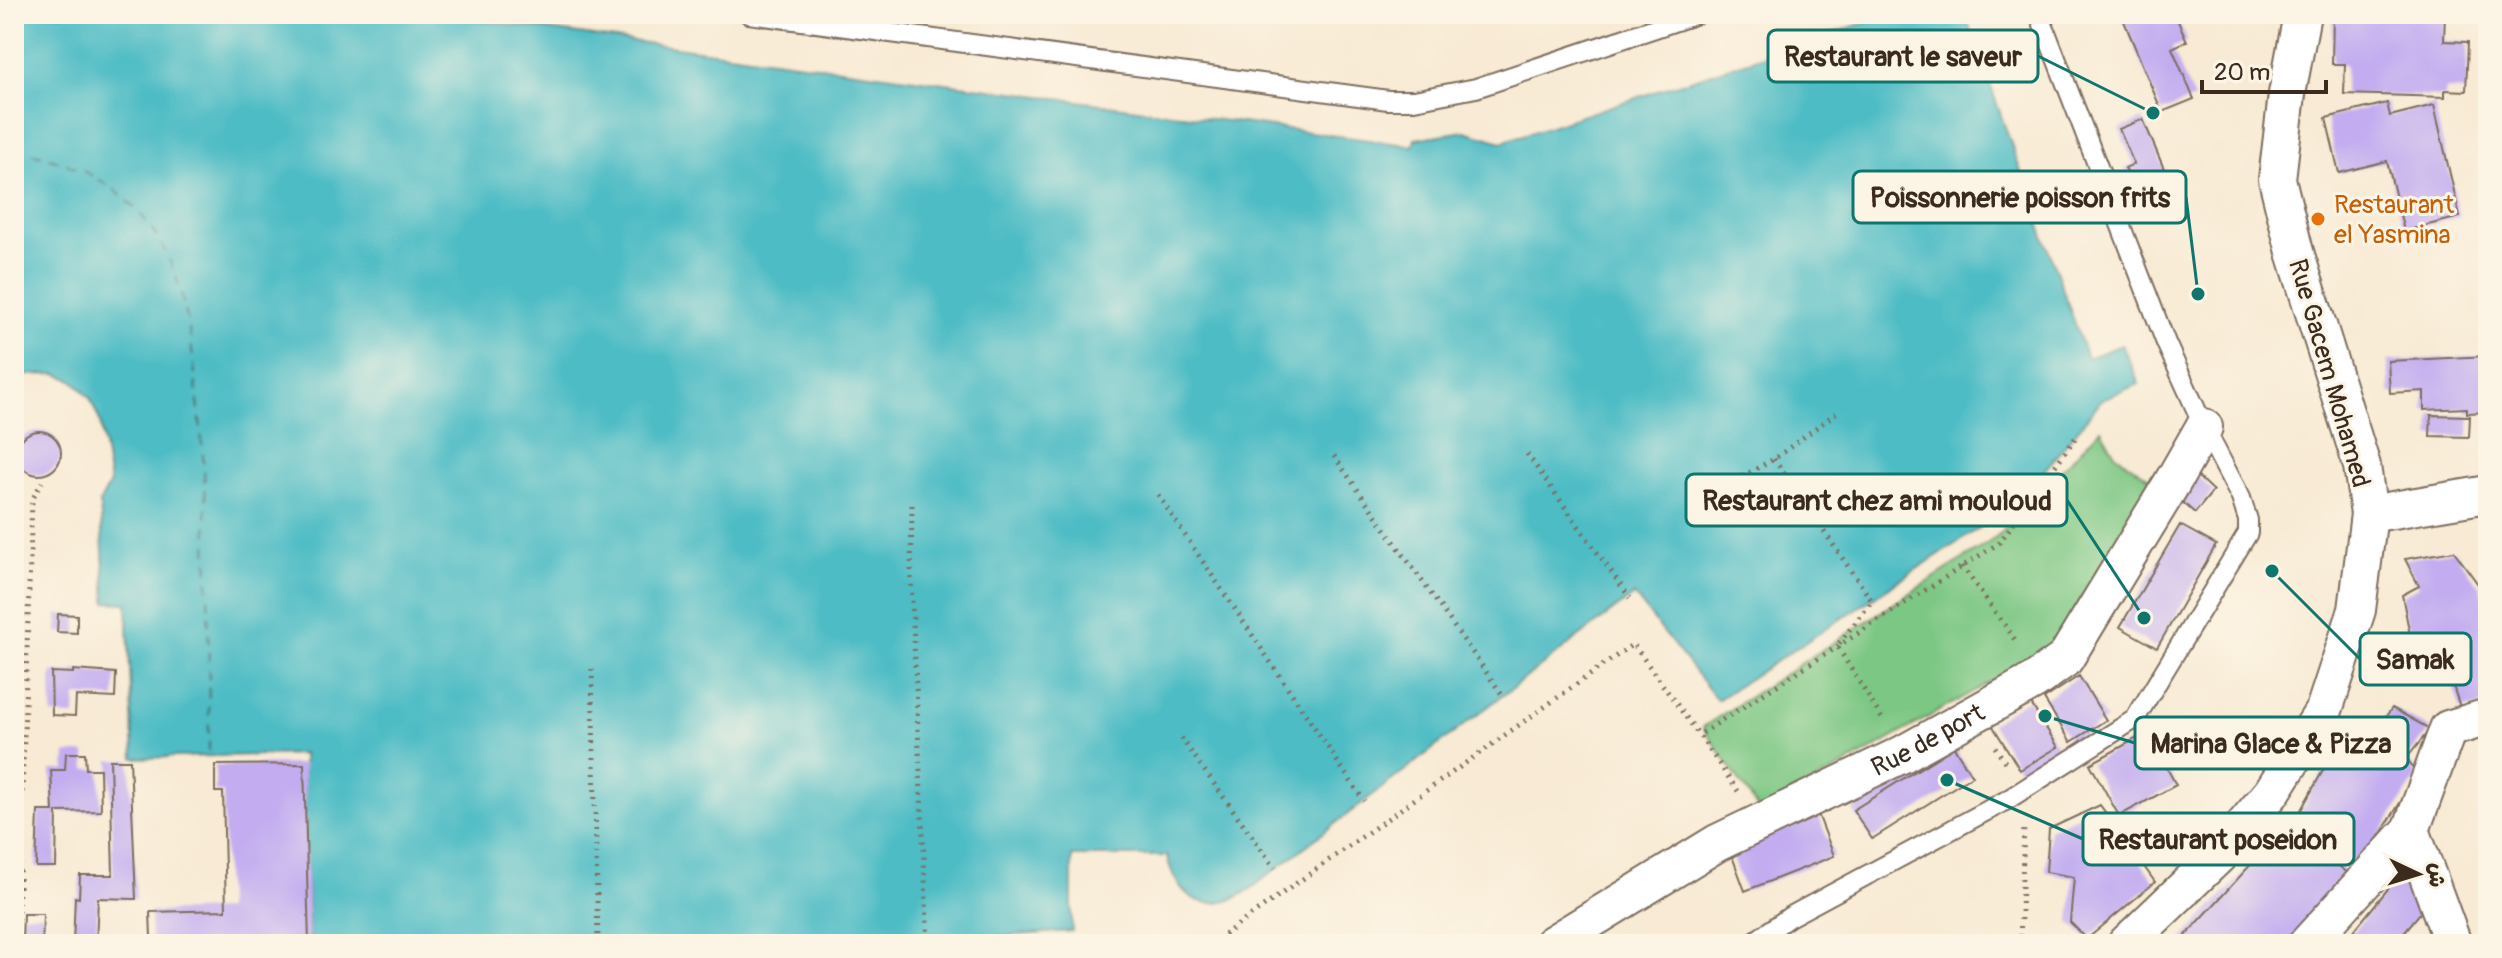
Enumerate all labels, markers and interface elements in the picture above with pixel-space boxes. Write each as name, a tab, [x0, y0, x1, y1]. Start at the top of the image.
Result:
callout: Restaurant le saveur	[1768, 30, 2038, 82]
text: Restaurant le saveur	[1784, 40, 2023, 75]
scale bar	[2202, 44, 2326, 94]
text: 20 m	[2214, 58, 2270, 87]
callout: Poissonnerie poisson frits	[1853, 171, 2186, 223]
text: Poissonnerie poisson frits	[1870, 181, 2171, 216]
place label: Restaurant el Yasmina	[2334, 189, 2455, 251]
marker: Restaurant el Yasmina	[2309, 210, 2327, 228]
street label: Rue Gacem Mohamed	[2281, 255, 2377, 491]
callout: Restaurant chez ami mouloud	[1686, 474, 2067, 526]
text: Restaurant chez ami mouloud	[1702, 484, 2052, 519]
callout: Samak	[2360, 633, 2471, 685]
text: Samak	[2376, 643, 2455, 678]
street label: Rue de port	[1866, 697, 1991, 784]
callout: Marina Glace & Pizza	[2135, 717, 2408, 769]
text: Marina Glace & Pizza	[2150, 727, 2392, 762]
callout: Restaurant poseidon	[2083, 813, 2354, 865]
text: Restaurant poseidon	[2099, 823, 2338, 858]
north arrow	[2378, 834, 2458, 914]
text: ش	[2422, 862, 2452, 888]

